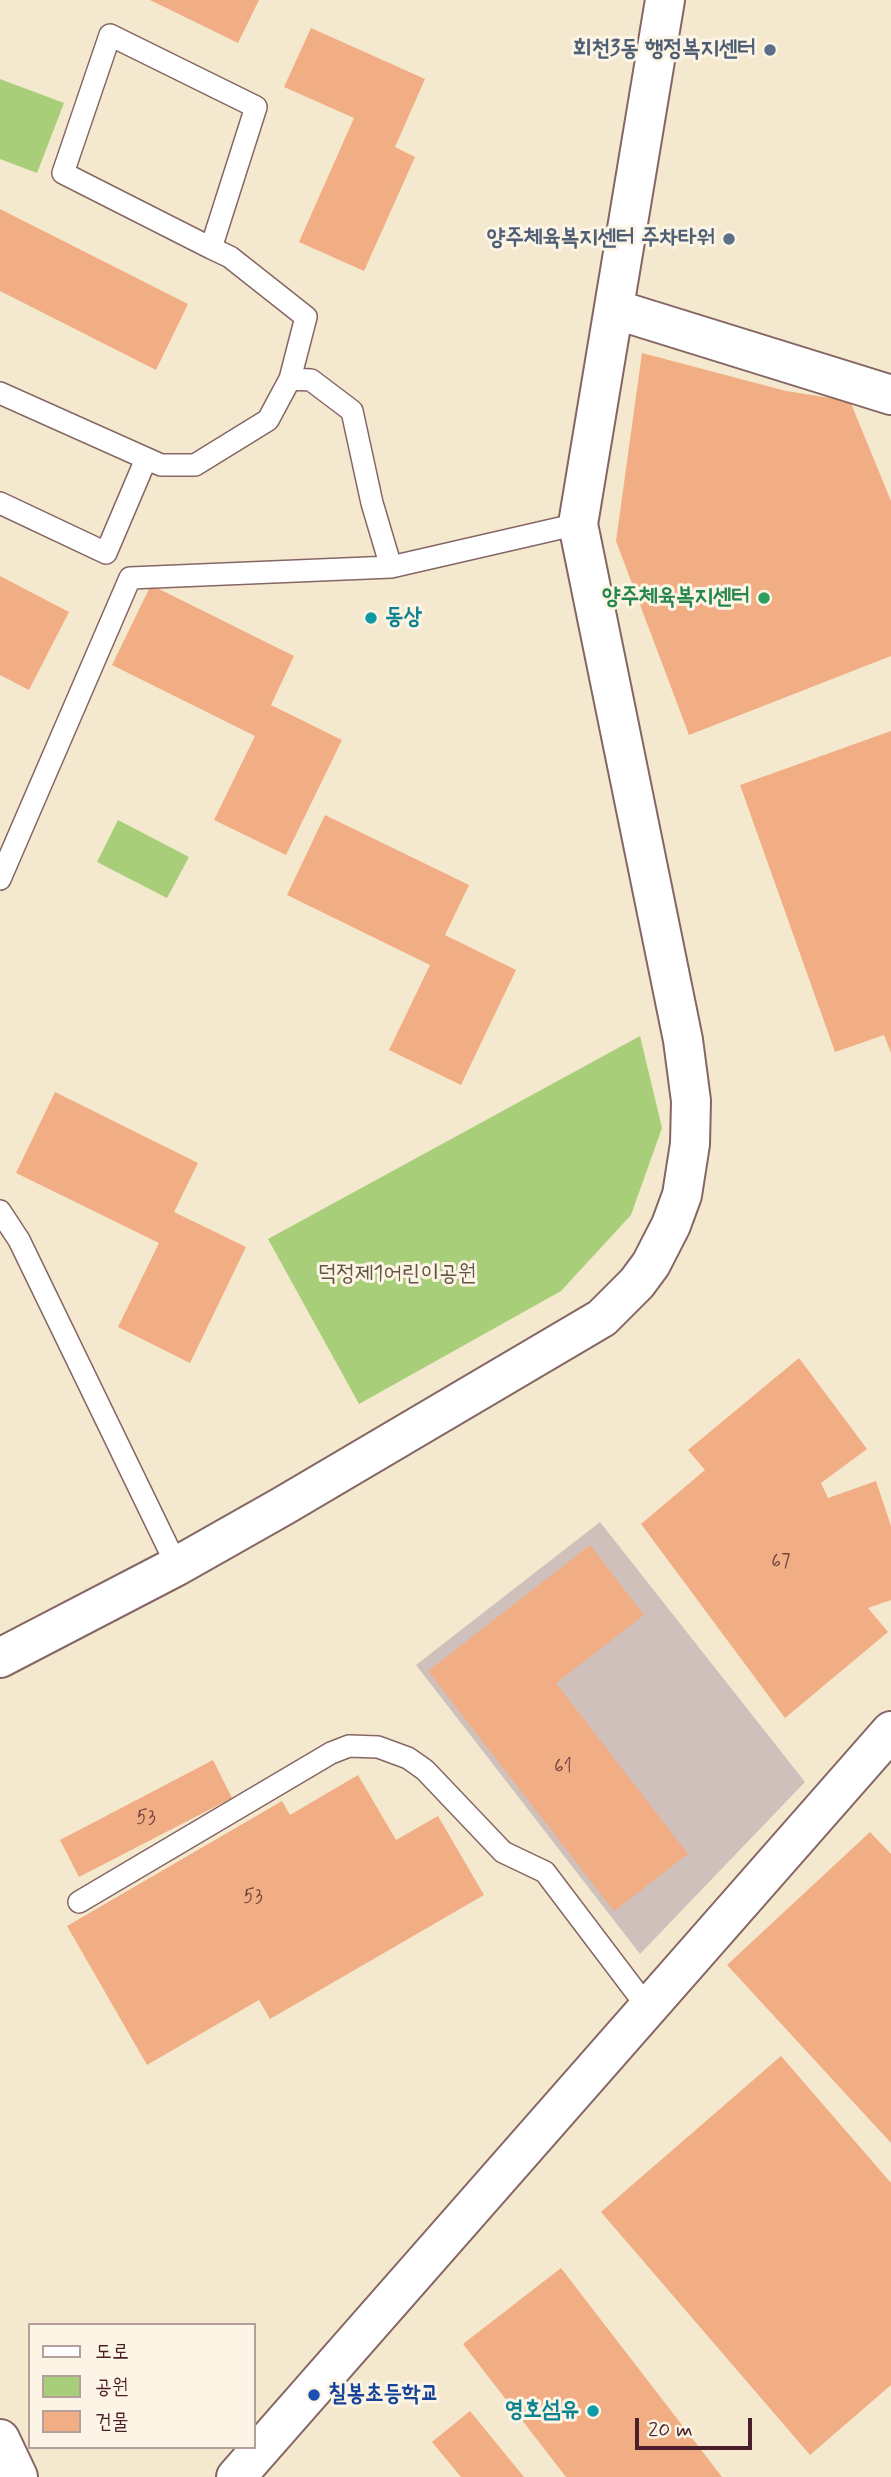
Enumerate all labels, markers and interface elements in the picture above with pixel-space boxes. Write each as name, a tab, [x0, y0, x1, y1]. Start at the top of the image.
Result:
place label: 회천3동 행정복지센터	[573, 36, 756, 64]
marker: 회천3동 행정복지센터	[762, 42, 778, 58]
place label: 양주체육복지센터 주차타워	[487, 225, 715, 253]
marker: 양주체육복지센터 주차타워	[721, 231, 737, 247]
place label: 양주체육복지센터	[602, 584, 750, 612]
marker: 양주체육복지센터	[756, 590, 772, 606]
place label: 동상	[385, 604, 422, 632]
marker: 동상	[363, 610, 379, 626]
park label: 덕정제1어린이공원	[318, 1261, 476, 1289]
house number: 67	[771, 1552, 791, 1574]
house number: 61	[554, 1757, 572, 1779]
house number: 53	[136, 1808, 156, 1830]
house number: 53	[243, 1887, 263, 1909]
legend	[28, 2323, 256, 2449]
text: 도로	[95, 2338, 129, 2366]
text: 공원	[95, 2373, 129, 2401]
place label: 칠봉초등학교	[328, 2381, 439, 2409]
marker: 칠봉초등학교	[306, 2387, 322, 2403]
place label: 영호섬유	[505, 2397, 579, 2425]
marker: 영호섬유	[585, 2403, 601, 2419]
scale bar	[639, 2404, 756, 2448]
text: 건물	[95, 2408, 129, 2436]
text: 20 m	[648, 2416, 693, 2444]

